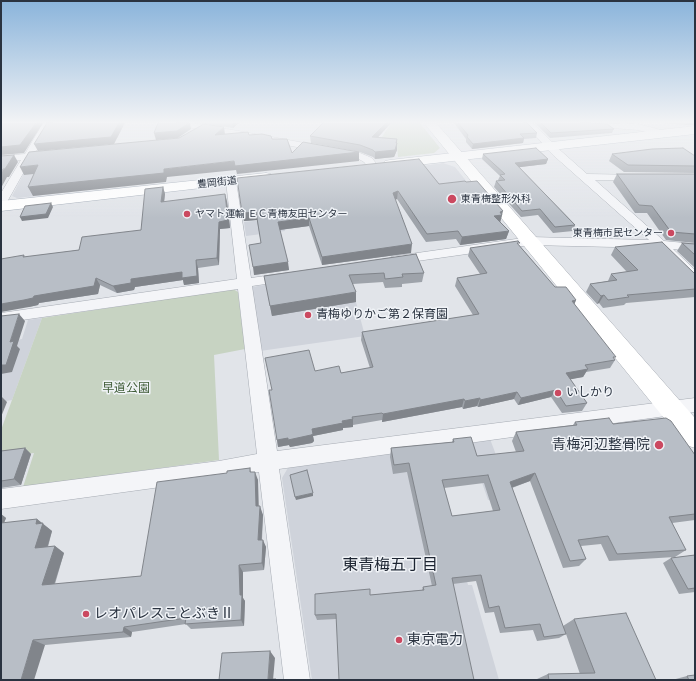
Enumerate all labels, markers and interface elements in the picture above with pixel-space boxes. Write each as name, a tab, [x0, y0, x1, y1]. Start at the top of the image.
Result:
street label: 豊岡街道	[196, 175, 238, 191]
marker: 東青梅整形外科	[446, 193, 458, 205]
place label: 東青梅整形外科	[461, 193, 531, 205]
place label: ヤマト運輸 ＥＣ青梅友田センター	[195, 208, 348, 220]
marker: ヤマト運輸 ＥＣ青梅友田センター	[182, 209, 192, 219]
place label: 東青梅市民センター	[573, 227, 663, 239]
marker: 東青梅市民センター	[666, 228, 676, 238]
place label: 青梅ゆりかご第２保育園	[316, 308, 448, 322]
marker: 青梅ゆりかご第２保育園	[303, 310, 313, 320]
park label: 早道公園	[102, 382, 150, 396]
place label: いしかり	[566, 386, 614, 400]
marker: いしかり	[553, 388, 563, 398]
place label: 青梅河辺整骨院	[552, 437, 650, 453]
marker: 青梅河辺整骨院	[653, 439, 665, 451]
district label: 東青梅五丁目	[342, 556, 438, 576]
place label: レオパレスことぶきⅡ	[94, 606, 234, 622]
marker: レオパレスことぶきⅡ	[81, 609, 91, 619]
place label: 東京電力	[407, 632, 463, 648]
marker: 東京電力	[394, 635, 404, 645]

